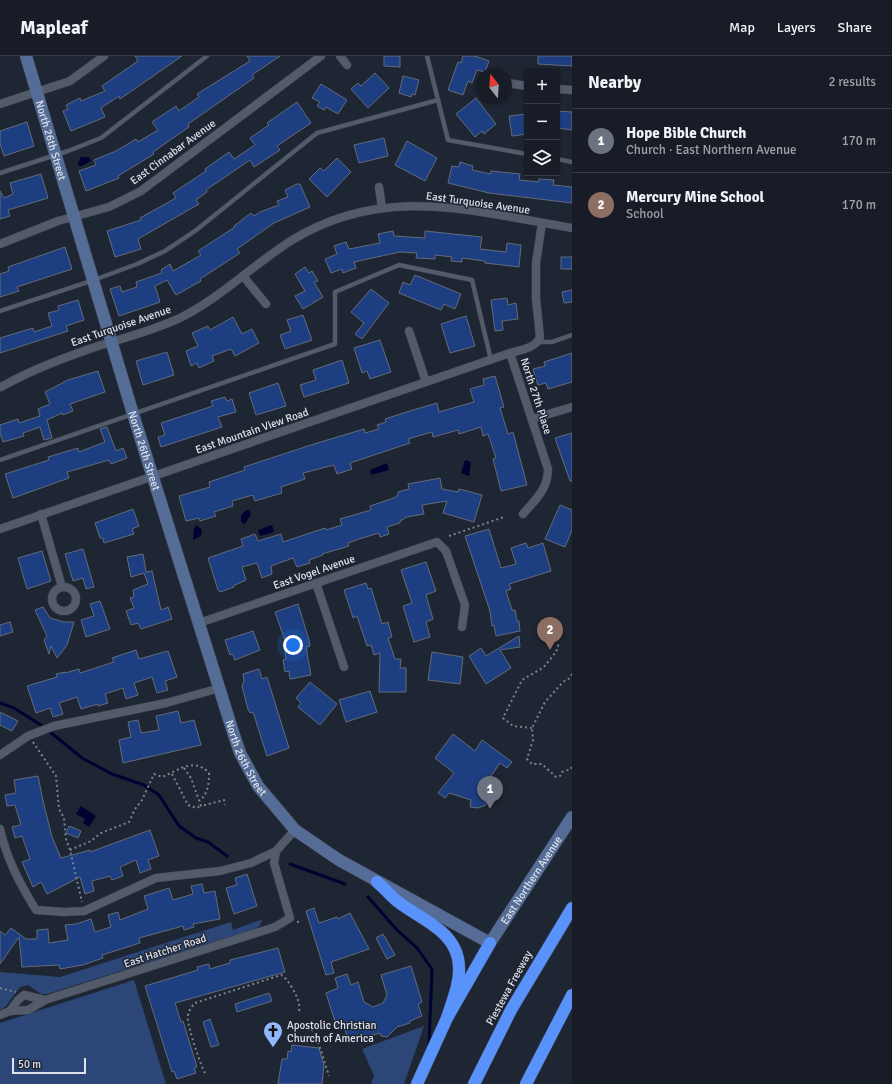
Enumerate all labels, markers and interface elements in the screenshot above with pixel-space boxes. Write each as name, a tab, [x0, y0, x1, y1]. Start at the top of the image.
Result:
text: Mapleaf	[20, 16, 88, 40]
text: Map	[729, 19, 755, 36]
text: Layers	[777, 19, 816, 36]
text: Share	[838, 19, 872, 36]
north arrow	[476, 68, 512, 104]
map controls	[524, 68, 560, 176]
button: +	[524, 68, 560, 104]
text: Nearby	[588, 72, 641, 93]
text: 2 results	[828, 74, 876, 90]
street label: North 26th Street	[33, 99, 69, 182]
button: −	[524, 104, 560, 140]
street label: East Cinnabar Avenue	[128, 117, 218, 187]
text: Hope Bible Church	[626, 124, 746, 142]
text: 1	[597, 133, 605, 149]
text: 170 m	[842, 133, 876, 149]
button: layers	[524, 140, 560, 176]
text: Church · East Northern Avenue	[626, 142, 797, 158]
text: Mercury Mine School	[626, 188, 764, 206]
street label: East Turquoise Avenue	[425, 189, 531, 217]
text: 2	[597, 197, 605, 213]
text: 170 m	[842, 197, 876, 213]
text: School	[626, 206, 664, 222]
street label: East Turquoise Avenue	[69, 303, 173, 349]
street label: North 27th Place	[518, 356, 554, 436]
street label: East Mountain View Road	[194, 405, 310, 456]
street label: North 26th Street	[126, 409, 163, 492]
street label: East Vogel Avenue	[271, 552, 357, 592]
pin: 2	[537, 617, 563, 650]
your location	[283, 635, 303, 655]
street label: North 26th Street	[223, 718, 270, 798]
pin: 1	[477, 776, 503, 809]
street label: East Northern Avenue	[498, 833, 564, 927]
street label: East Hatcher Road	[122, 931, 208, 970]
street label: Piestewa Freeway	[483, 948, 535, 1028]
place label: Apostolic Christian Church of America	[287, 1019, 376, 1045]
church icon: Apostolic Christian Church of America	[262, 1020, 284, 1048]
scale bar	[12, 1056, 86, 1075]
text: 50 m	[18, 1058, 41, 1071]

